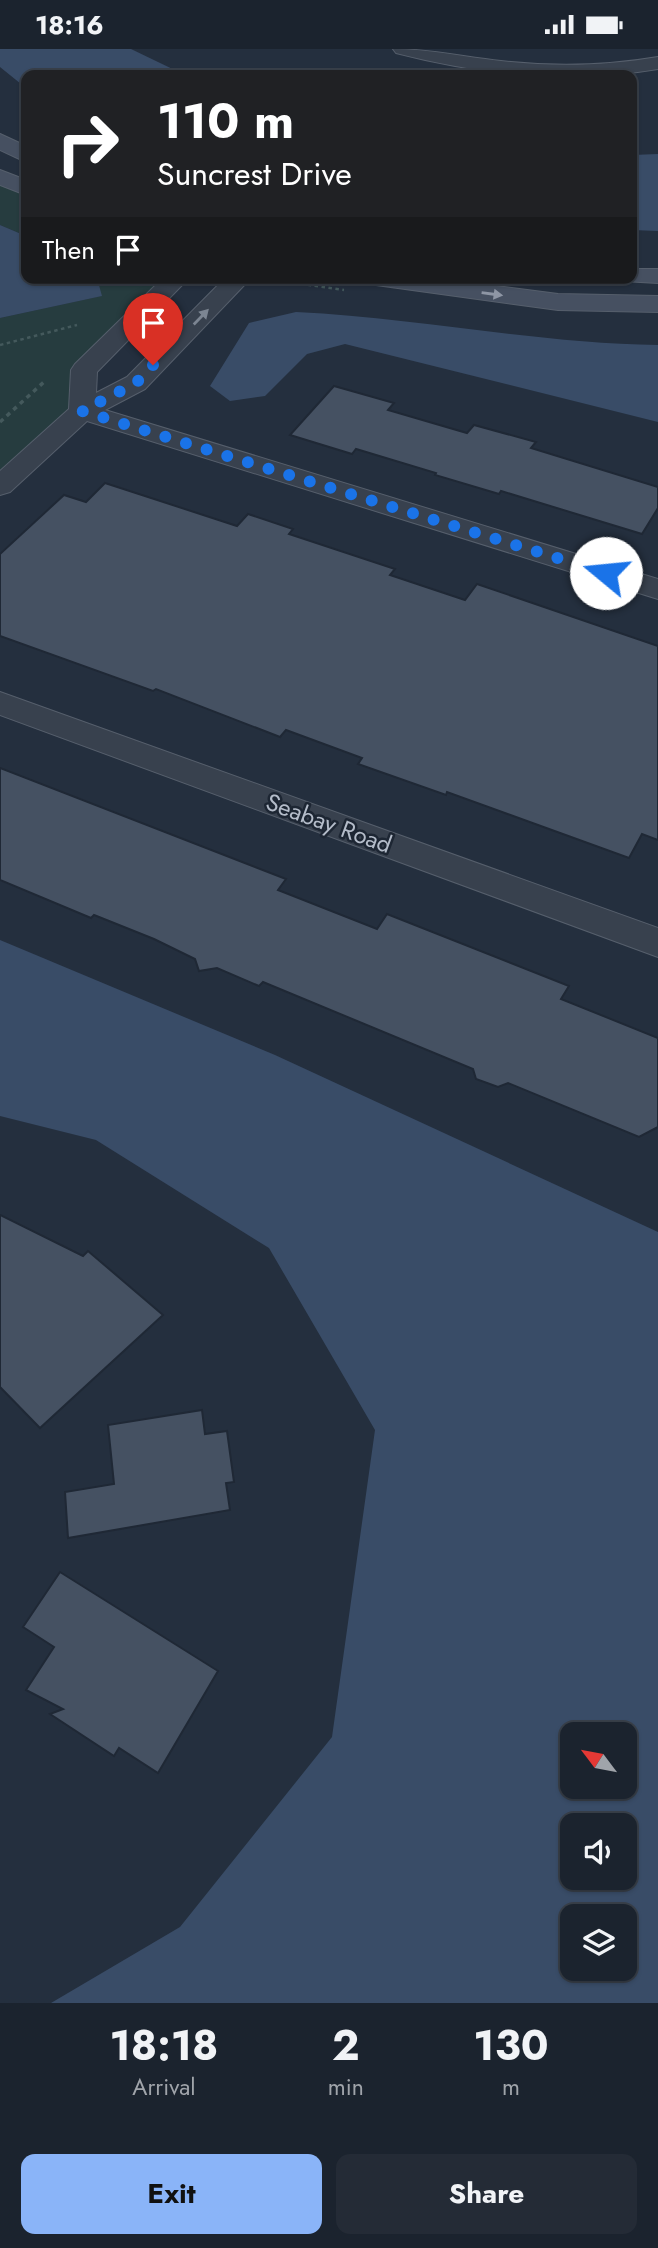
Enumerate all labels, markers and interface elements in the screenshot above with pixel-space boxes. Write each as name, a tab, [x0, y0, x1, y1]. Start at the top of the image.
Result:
text: 18:16	[35, 6, 104, 44]
text: 110 m	[157, 86, 294, 156]
icon: right	[42, 98, 133, 189]
text: Suncrest Drive	[157, 151, 352, 197]
text: Then	[42, 231, 95, 269]
icon: arrive	[109, 231, 147, 269]
one-way arrow	[481, 288, 503, 299]
pin	[123, 293, 183, 365]
icon: arrive	[134, 304, 172, 342]
one-way arrow	[192, 309, 208, 326]
position arrow	[569, 536, 643, 610]
street label: Seabay Road	[261, 784, 397, 862]
north arrow	[560, 1722, 637, 1799]
map controls	[560, 1722, 637, 1981]
button: sound	[560, 1813, 637, 1890]
button: layers	[560, 1904, 637, 1981]
text: 18:18	[109, 2015, 218, 2076]
text: 2	[332, 2015, 360, 2076]
text: 130	[473, 2015, 549, 2076]
text: Arrival	[132, 2070, 196, 2104]
text: min	[328, 2070, 364, 2104]
text: m	[502, 2070, 520, 2104]
button: Exit	[21, 2154, 322, 2234]
button: Share	[336, 2154, 637, 2234]

